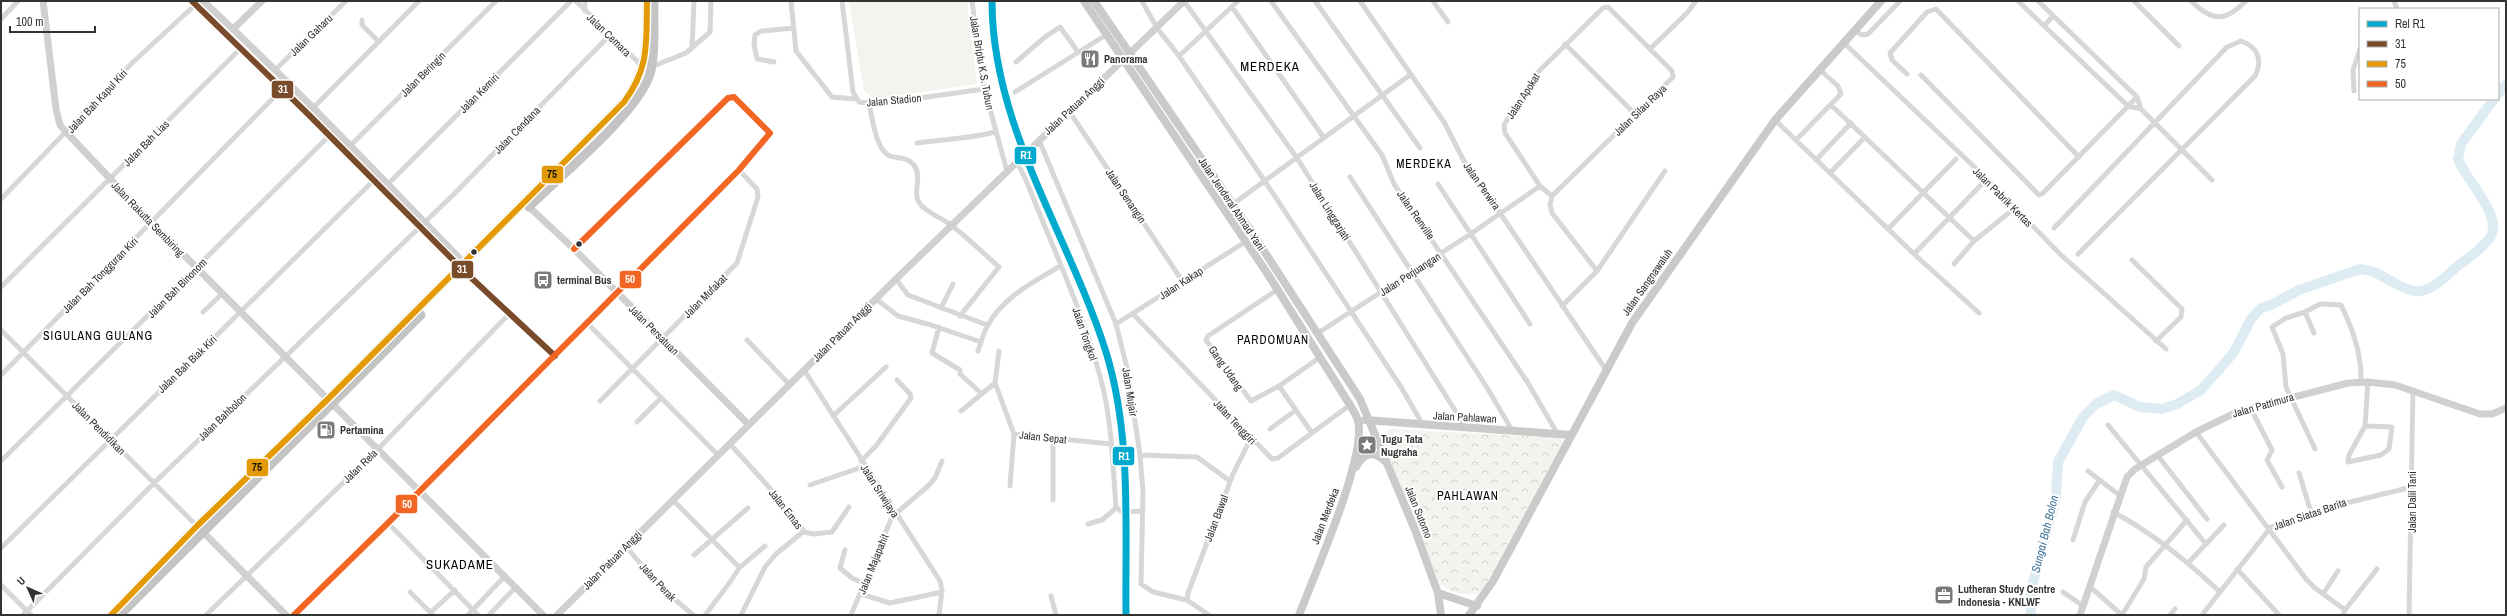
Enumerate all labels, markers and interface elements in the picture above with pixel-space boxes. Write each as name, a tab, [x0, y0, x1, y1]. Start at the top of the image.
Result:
scale bar	[10, 8, 95, 34]
legend	[2359, 8, 2499, 100]
street label: Jalan Cemara	[584, 10, 634, 60]
street label: Jalan Gaharu	[287, 11, 335, 59]
text: 100 m	[16, 14, 43, 30]
street label: Jalan Briptu K.S. Tubun	[967, 15, 997, 111]
text: Rel R1	[2395, 16, 2426, 32]
text: 31	[2395, 36, 2406, 52]
street label: Jalan Beringin	[397, 48, 449, 100]
restaurant icon: Panorama	[1079, 48, 1101, 70]
place label: Panorama	[1104, 52, 1148, 66]
text: 75	[2395, 56, 2406, 72]
district label: MERDEKA	[1240, 58, 1300, 75]
street label: Jalan Bah Kapul Kiri	[64, 66, 130, 136]
street label: Jalan Kemiri	[456, 70, 502, 116]
street label: Jalan Apokat	[1503, 70, 1543, 121]
street label: Jalan Patuan Anggi	[1041, 74, 1107, 138]
text: 50	[2395, 76, 2406, 92]
line badge: 31	[271, 80, 294, 99]
street label: Jalan Silau Raya	[1611, 81, 1669, 139]
text: 31	[278, 82, 288, 96]
street label: Jalan Stadion	[866, 91, 922, 109]
street label: Jalan Cendana	[491, 103, 543, 157]
street label: Jalan Bah Lias	[120, 117, 172, 169]
line badge: R1	[1014, 146, 1037, 165]
text: R1	[1020, 148, 1032, 162]
street label: Jalan Jenderal Ahmad Yani	[1196, 155, 1268, 253]
district label: MERDEKA	[1396, 156, 1452, 172]
street label: Jalan Perwira	[1460, 159, 1504, 213]
street label: Jalan Pabrik Kertas	[1970, 164, 2036, 230]
line badge: 75	[541, 165, 564, 184]
street label: Jalan Senangin	[1103, 166, 1149, 226]
text: 75	[547, 167, 557, 181]
street label: Jalan Rakutta Sembiring	[108, 178, 188, 260]
street label: Jalan Linggarjati	[1306, 179, 1354, 243]
street label: Jalan Renville	[1394, 188, 1438, 242]
street label: Jalan Bah Tongguran Kiri	[59, 234, 141, 316]
unlabelled marker	[574, 239, 584, 249]
street label: Jalan Sangnawaluh	[1619, 246, 1675, 318]
unlabelled marker	[469, 247, 479, 257]
street label: Jalan Perjuangan	[1377, 249, 1443, 299]
street label: Jalan Bah Binonom	[144, 255, 210, 321]
line badge: 31	[451, 260, 474, 279]
text: 31	[457, 262, 467, 276]
street label: Jalan Kakap	[1156, 264, 1206, 302]
bus stop icon: terminal Bus	[532, 269, 554, 291]
line badge: 50	[619, 270, 642, 289]
street label: Jalan Mufakat	[680, 271, 730, 321]
text: 50	[625, 272, 635, 286]
place label: terminal Bus	[557, 273, 612, 287]
street label: Jalan Patuan Anggi	[809, 299, 875, 365]
street label: Jalan Persatuan	[626, 302, 682, 358]
street label: Jalan Tongkol	[1069, 306, 1101, 362]
district label: SIGULANG GULANG	[43, 328, 153, 344]
street label: Jalan Bah Biak Kiri	[154, 332, 220, 396]
district label: PARDOMUAN	[1237, 332, 1309, 348]
street label: Gang Udang	[1206, 343, 1246, 393]
street label: Jalan Mujair	[1119, 367, 1141, 417]
street label: Jalan Bahbolon	[195, 390, 249, 444]
street label: Jalan Pattimura	[2231, 390, 2295, 420]
street label: Jalan Tenggiri	[1211, 397, 1259, 447]
street label: Jalan Pendidikan	[69, 398, 129, 458]
street label: Jalan Pahlawan	[1433, 408, 1497, 426]
fuel station icon: Pertamina	[315, 419, 337, 441]
place label: Pertamina	[340, 423, 384, 437]
street label: Jalan Sepat	[1019, 428, 1068, 447]
place label: Tugu Tata Nugraha	[1381, 432, 1423, 459]
place icon: Tugu Tata Nugraha	[1356, 434, 1378, 456]
street label: Jalan Rela	[340, 446, 380, 486]
line badge: R1	[1112, 446, 1135, 466]
text: R1	[1118, 449, 1130, 463]
line badge: 75	[246, 458, 269, 477]
text: 75	[252, 460, 262, 474]
street label: Jalan Sriwijaya	[857, 462, 903, 520]
street label: Jalan Dalil Tani	[2405, 471, 2419, 533]
street label: Jalan Sutomo	[1402, 484, 1436, 540]
street label: Jalan Emas	[766, 486, 806, 532]
street label: Jalan Merdeka	[1308, 486, 1342, 546]
district label: PAHLAWAN	[1437, 488, 1499, 504]
street label: Jalan Bawal	[1201, 493, 1231, 543]
line badge: 50	[395, 494, 418, 514]
water label: Sungai Bah Bolon	[2028, 494, 2062, 574]
street label: Jalan Siatas Barita	[2272, 495, 2348, 533]
text: 50	[402, 497, 412, 511]
street label: Jalan Patuan Anggi	[579, 527, 645, 593]
street label: Jalan Majapahit	[855, 531, 892, 596]
district label: SUKADAME	[426, 556, 494, 573]
street label: Jalan Perak	[637, 560, 680, 605]
north arrow	[8, 568, 48, 608]
text: U	[14, 574, 28, 588]
place label: Lutheran Study Centre Indonesia - KNLWF	[1958, 582, 2055, 609]
office icon: Lutheran Study Centre Indonesia - KNLWF	[1933, 584, 1955, 606]

